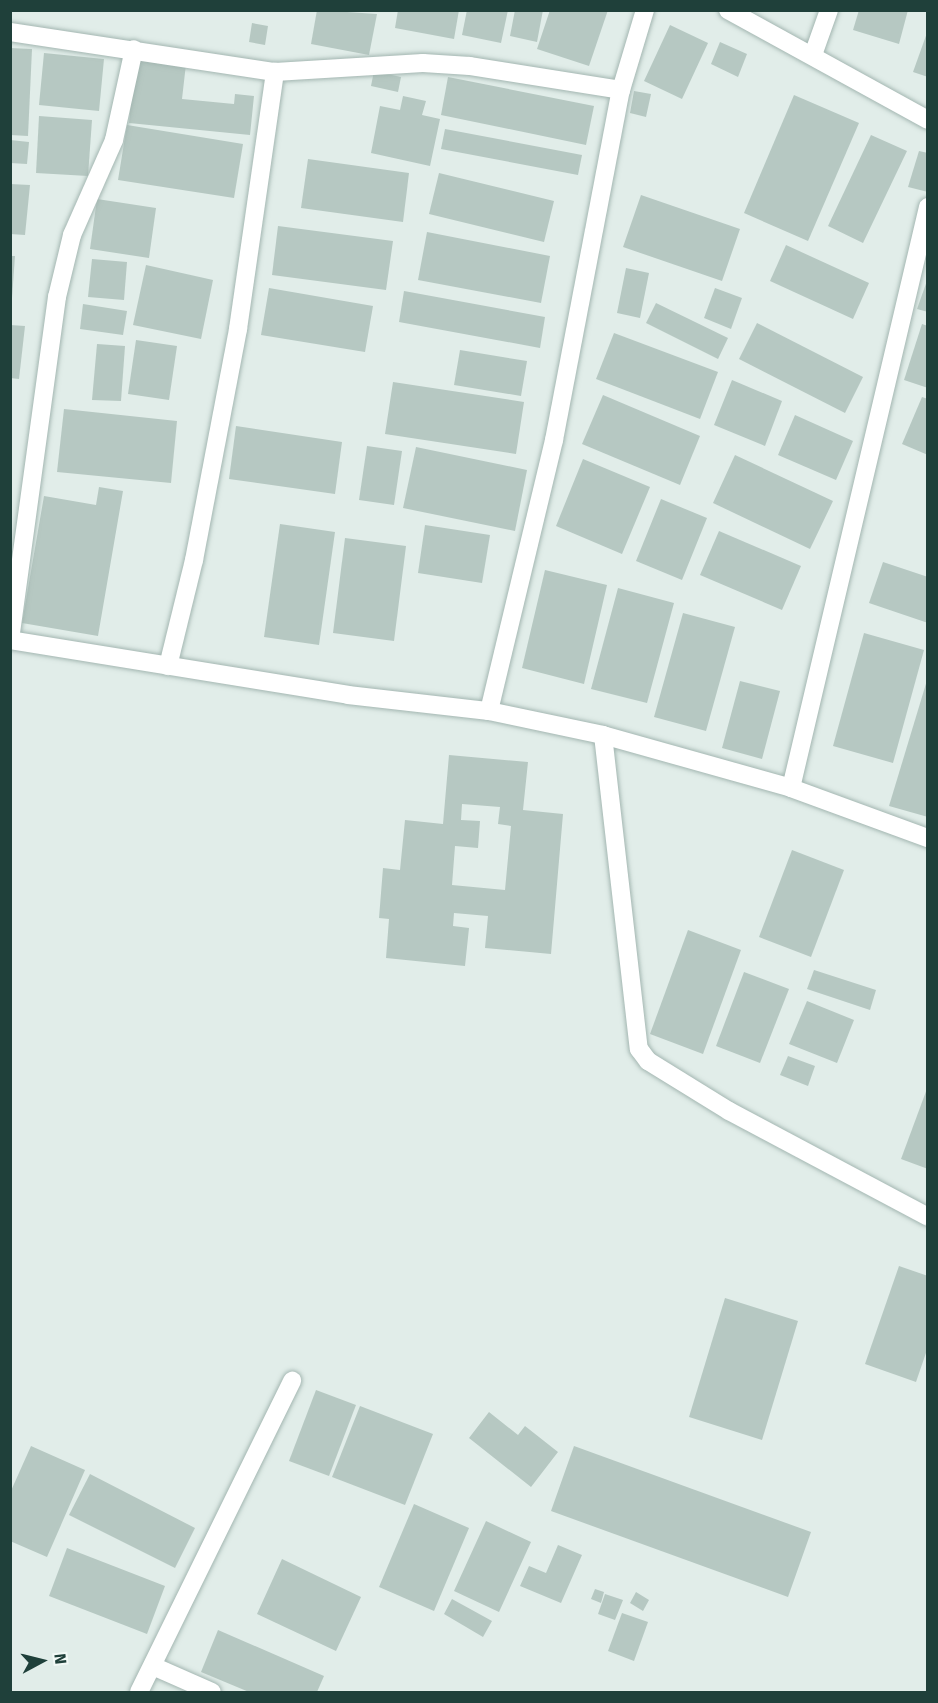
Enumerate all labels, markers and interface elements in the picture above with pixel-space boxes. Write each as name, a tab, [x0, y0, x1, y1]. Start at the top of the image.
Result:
north arrow	[12, 1631, 72, 1691]
text: N	[50, 1652, 70, 1665]

